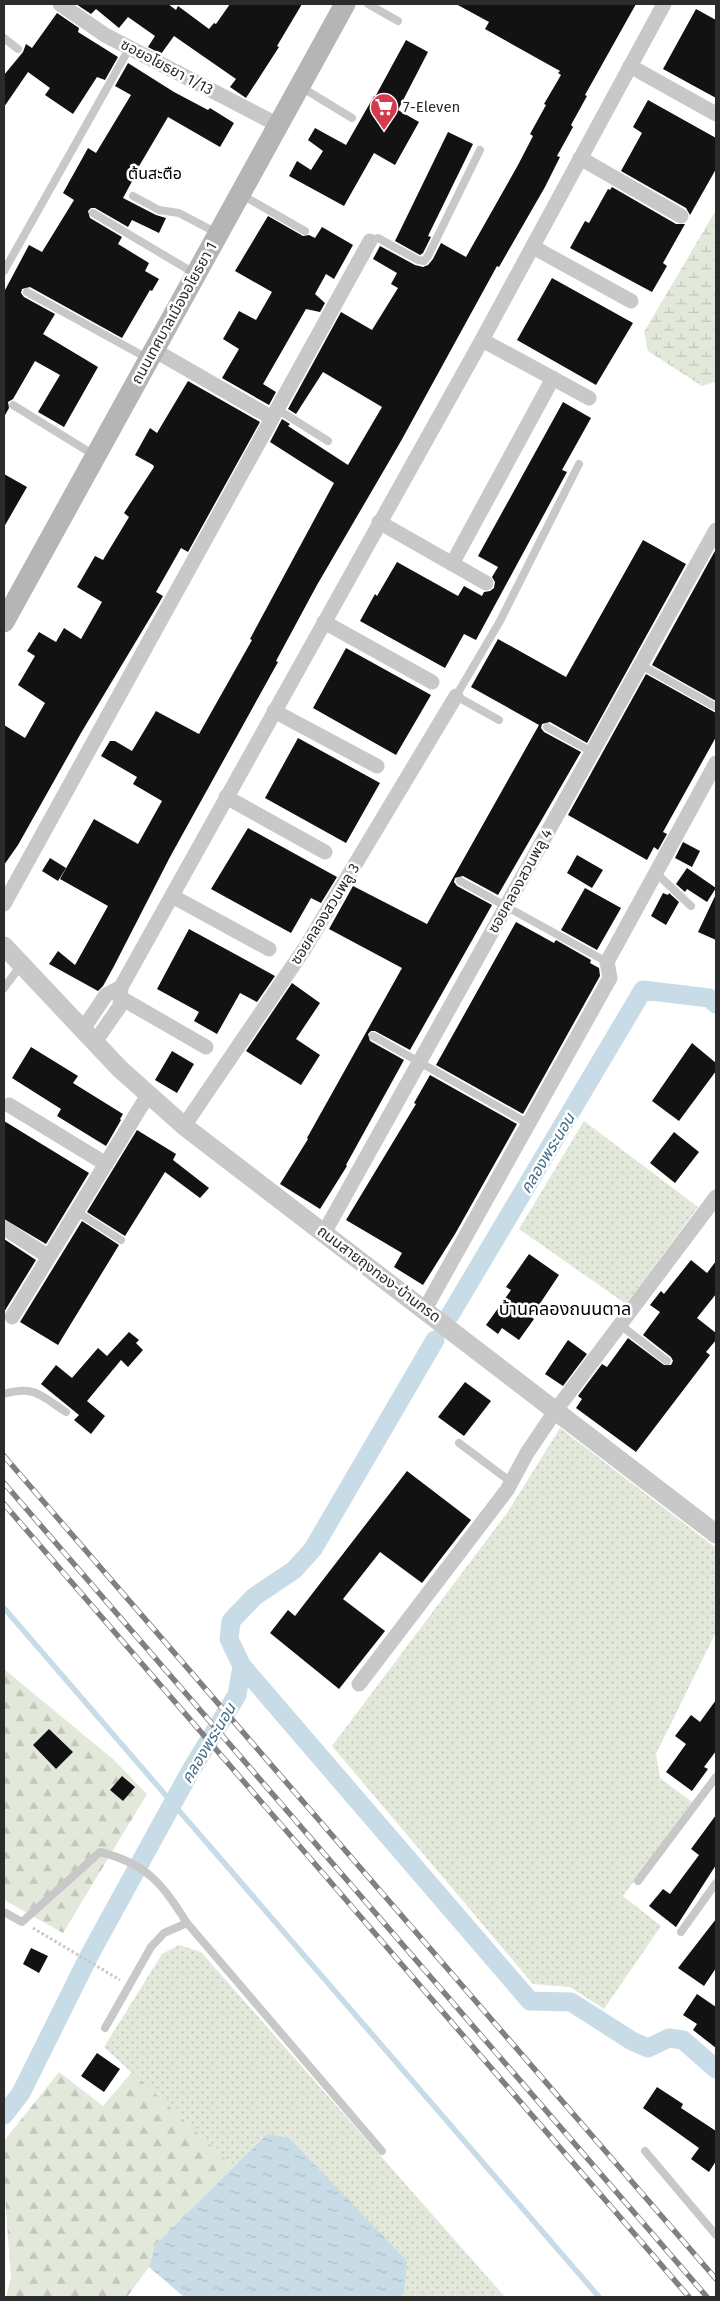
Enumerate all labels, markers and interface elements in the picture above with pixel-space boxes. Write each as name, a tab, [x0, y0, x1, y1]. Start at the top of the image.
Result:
street label: ซอยอโยธยา 1/13	[118, 35, 216, 99]
supermarket icon: 7-Eleven	[369, 92, 399, 131]
place label: 7-Eleven	[403, 98, 460, 116]
district label: ต้นสะตือ	[128, 164, 182, 183]
street label: ถนนเทศบาลเมืองอโยธยา 1	[127, 239, 221, 387]
street label: ซอยคลองสวนพลู 4	[484, 826, 556, 936]
street label: ซอยคลองสวนพลู 3	[287, 860, 363, 968]
water label: คลองพระนอน	[516, 1109, 579, 1197]
street label: ถนนสายถุงทอง-บ้านกรด	[314, 1222, 444, 1326]
district label: บ้านคลองถนนตาล	[499, 1298, 631, 1320]
water label: คลองพระนอน	[177, 1699, 240, 1787]

